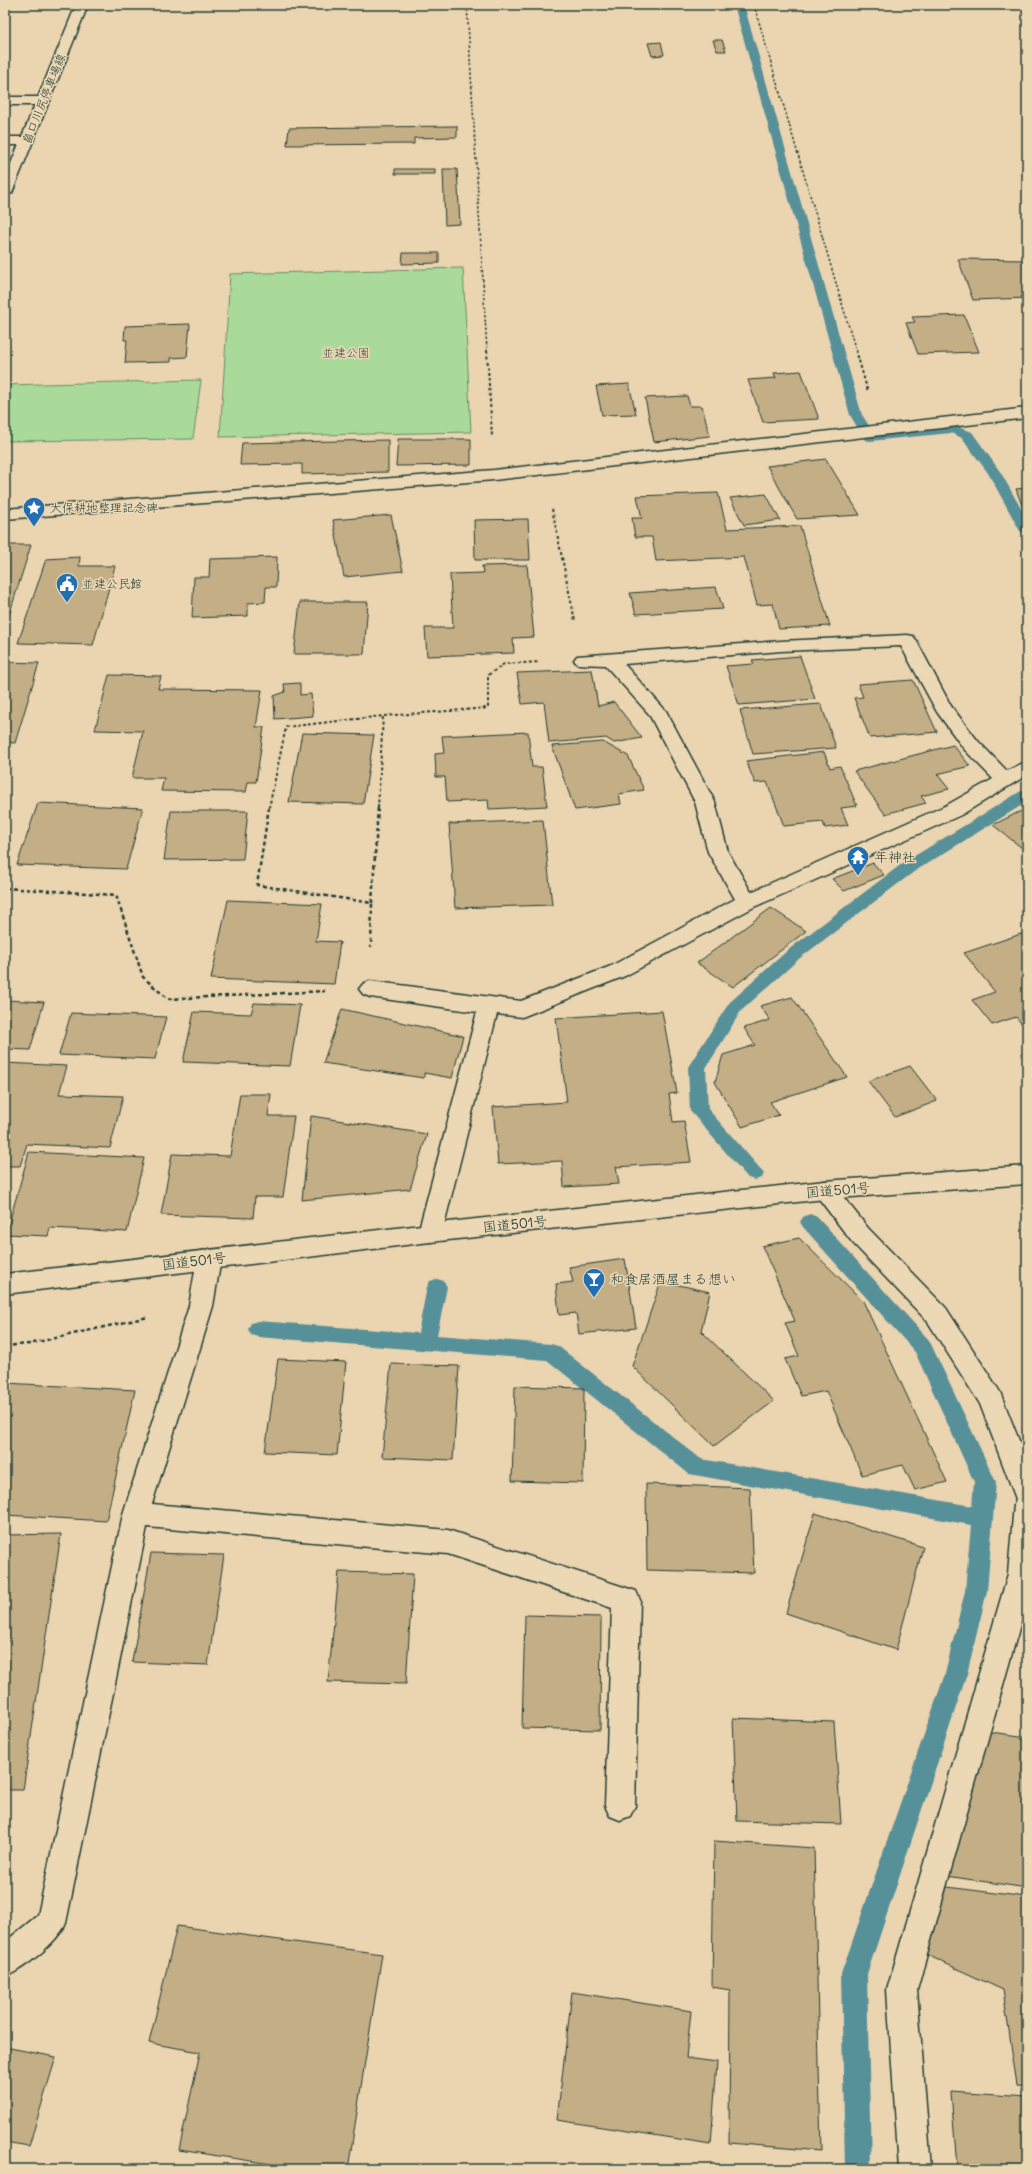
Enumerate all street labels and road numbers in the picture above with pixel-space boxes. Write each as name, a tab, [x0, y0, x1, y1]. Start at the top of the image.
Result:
street label: 畠口川尻停車場線	[19, 51, 68, 146]
street label: 国道501号	[805, 1178, 871, 1202]
street label: 国道501号	[482, 1212, 548, 1236]
street label: 国道501号	[161, 1248, 227, 1274]

